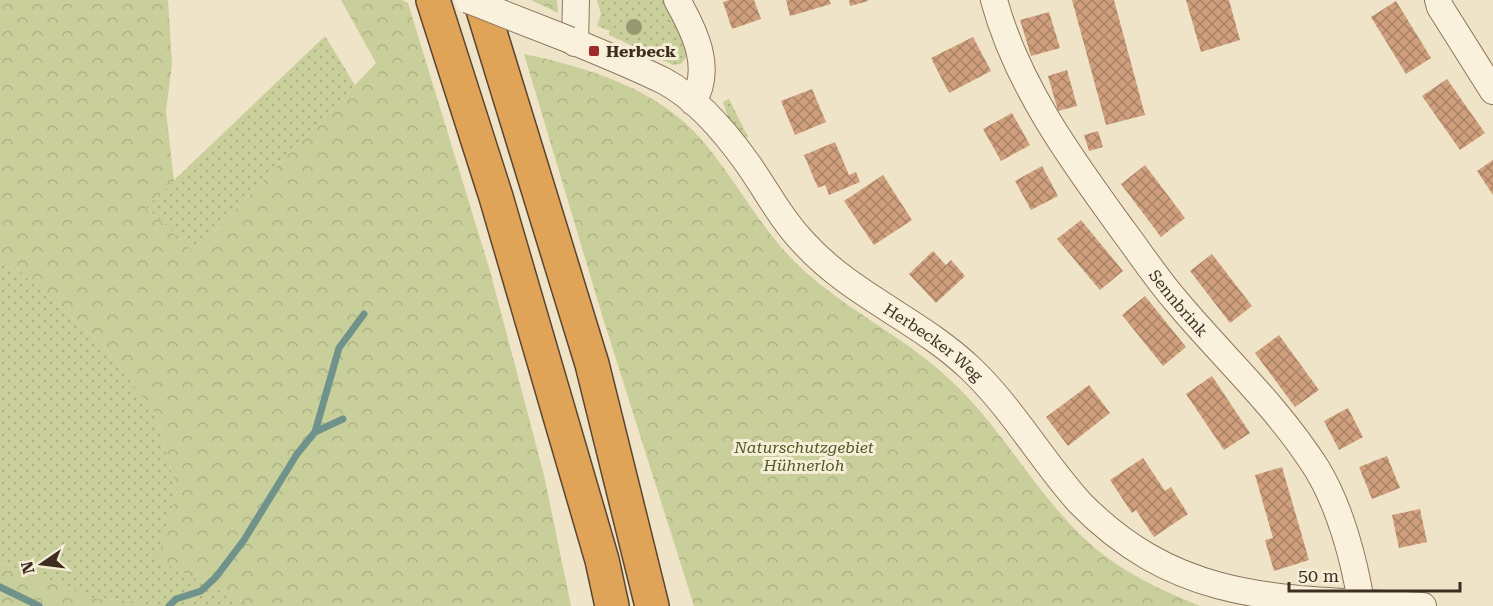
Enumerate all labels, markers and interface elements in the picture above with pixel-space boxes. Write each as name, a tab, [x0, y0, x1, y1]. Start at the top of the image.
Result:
place label: Herbeck	[606, 42, 676, 61]
marker: Herbeck	[587, 44, 601, 58]
street label: Sennbrink	[1145, 266, 1212, 340]
street label: Herbecker Weg	[880, 299, 988, 386]
park label: Naturschutzgebiet Hühnerloh	[733, 438, 874, 475]
north arrow	[12, 534, 72, 594]
scale bar	[1289, 555, 1460, 593]
text: N	[17, 559, 39, 576]
text: 50 m	[1298, 565, 1339, 586]

